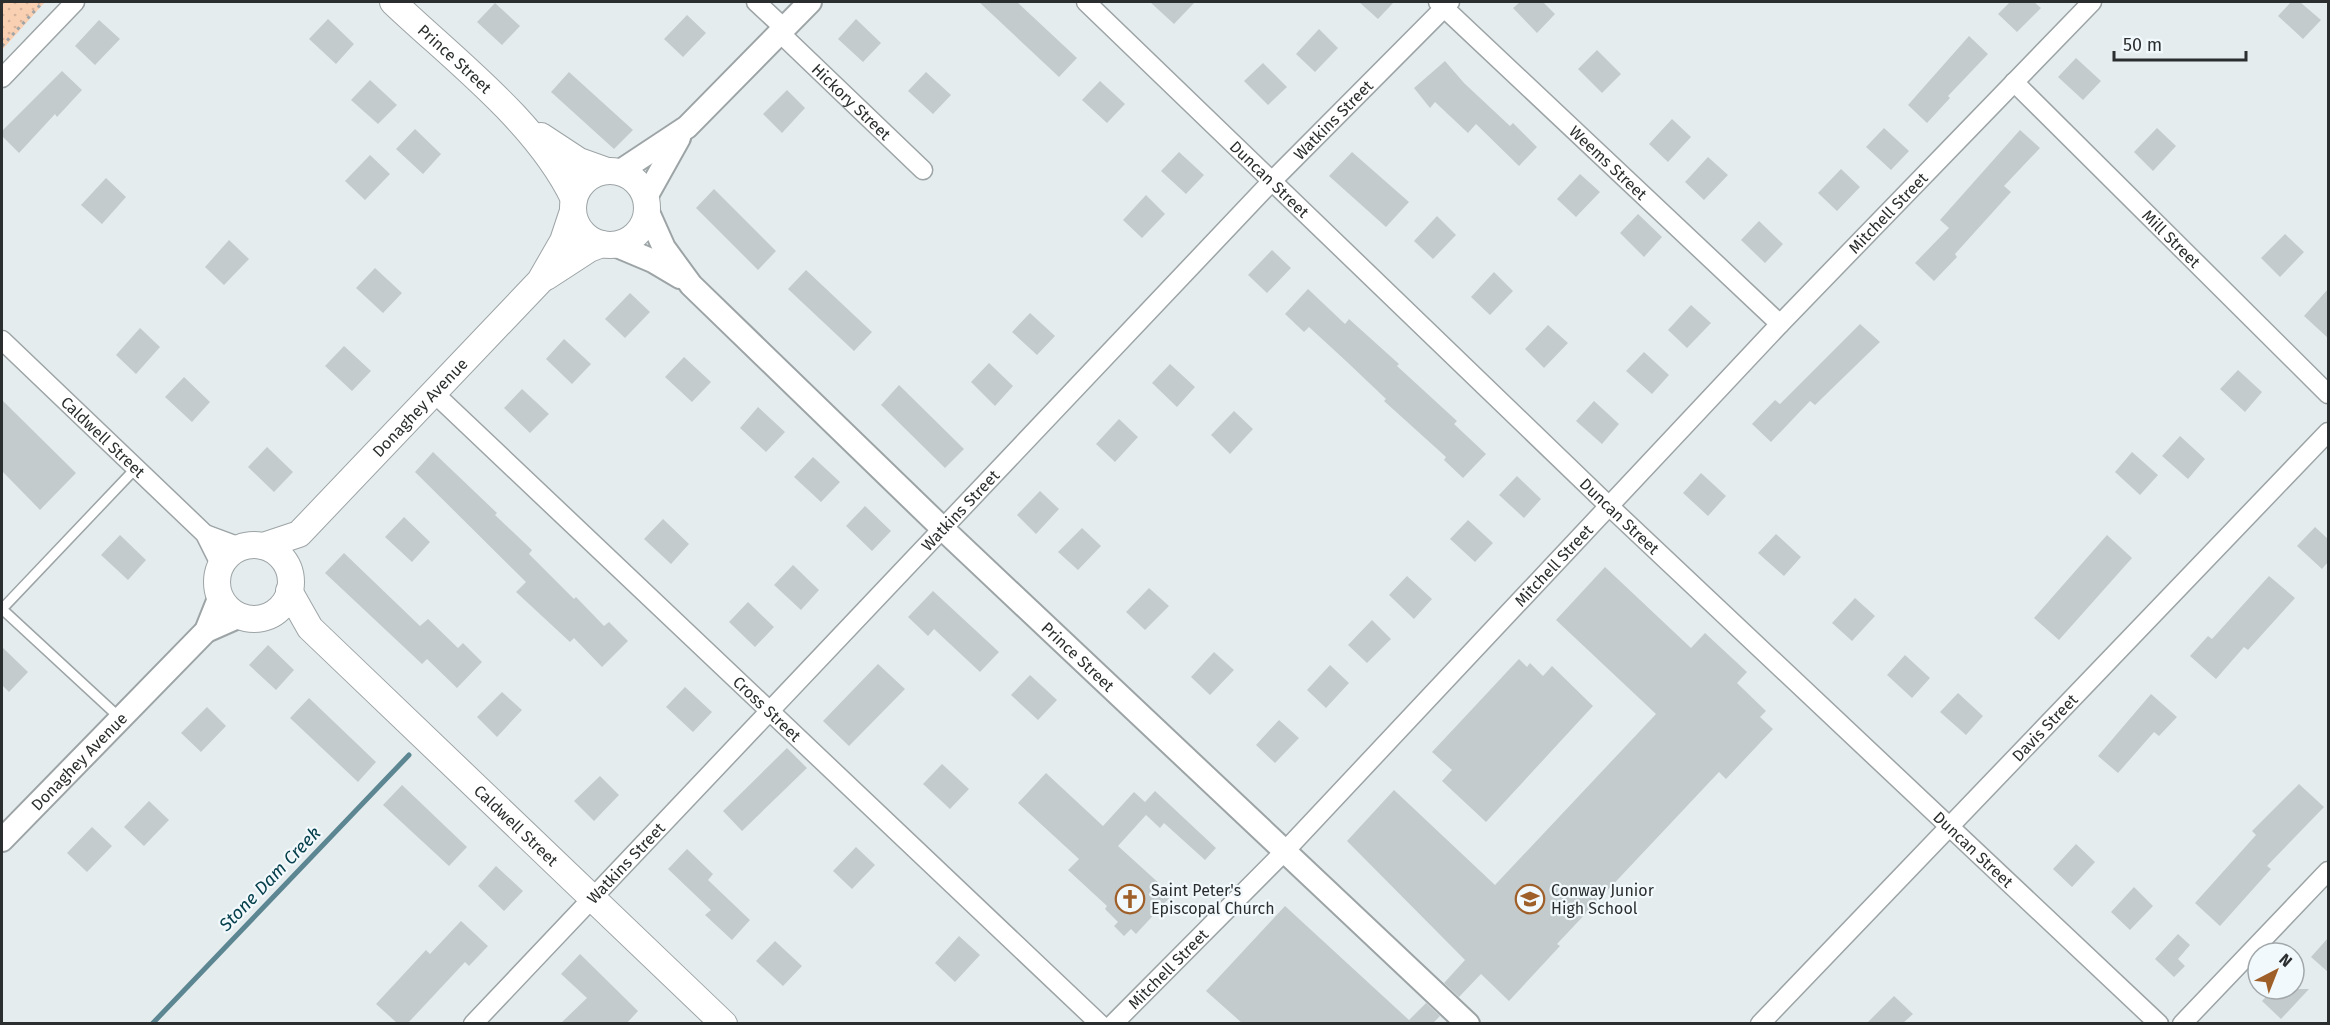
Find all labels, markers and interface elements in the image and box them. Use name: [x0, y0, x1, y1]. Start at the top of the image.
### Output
street label: Prince Street: [414, 20, 496, 97]
scale bar: [2114, 24, 2246, 62]
text: 50 m: [2123, 34, 2162, 56]
street label: Hickory Street: [808, 59, 895, 144]
street label: Watkins Street: [1289, 76, 1377, 163]
street label: Weems Street: [1566, 121, 1651, 204]
street label: Duncan Street: [1226, 137, 1313, 221]
street label: Mitchell Street: [1844, 168, 1932, 257]
street label: Mill Street: [2139, 206, 2205, 271]
street label: Donaghey Avenue: [368, 354, 471, 461]
street label: Caldwell Street: [57, 392, 149, 481]
street label: Watkins Street: [917, 465, 1003, 555]
street label: Duncan Street: [1576, 474, 1664, 558]
street label: Mitchell Street: [1510, 520, 1597, 610]
street label: Prince Street: [1038, 618, 1119, 695]
street label: Cross Street: [729, 672, 805, 745]
street label: Davis Street: [2008, 690, 2081, 765]
street label: Donaghey Avenue: [27, 708, 131, 814]
street label: Caldwell Street: [470, 781, 562, 870]
street label: Duncan Street: [1930, 807, 2017, 891]
street label: Watkins Street: [583, 818, 669, 907]
water label: Stone Dam Creek: [214, 822, 325, 936]
place label: Saint Peter's Episcopal Church: [1151, 881, 1275, 918]
place label: Conway Junior High School: [1551, 881, 1655, 918]
church icon: Saint Peter's Episcopal Church: [1114, 883, 1146, 915]
school or university icon: Conway Junior High School: [1514, 883, 1546, 915]
street label: Mitchell Street: [1124, 924, 1212, 1013]
north arrow: [2246, 941, 2306, 1001]
text: N: [2275, 950, 2296, 971]

